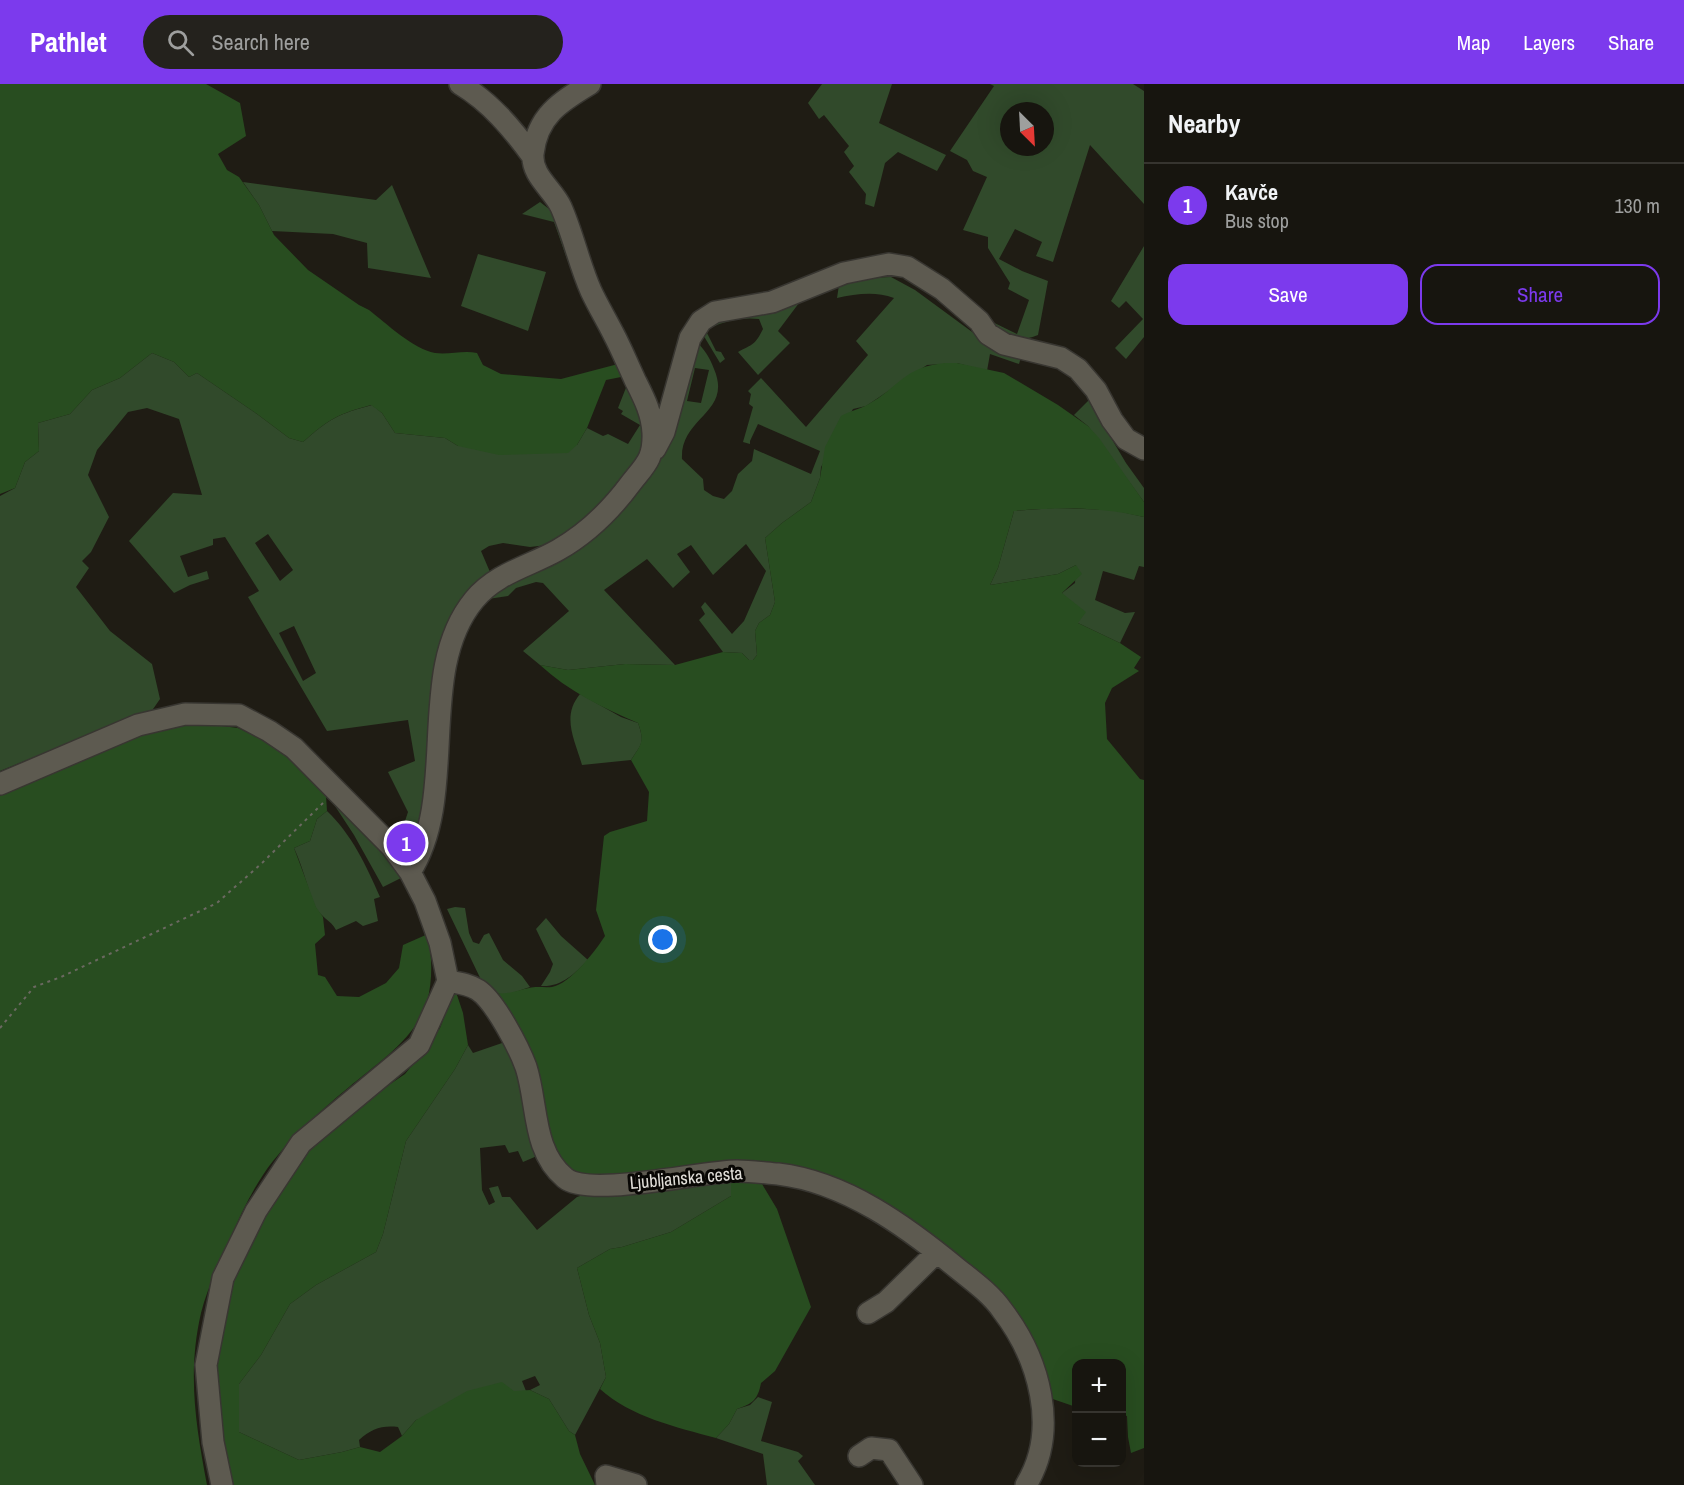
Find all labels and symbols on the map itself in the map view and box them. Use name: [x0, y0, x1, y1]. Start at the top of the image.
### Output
north arrow: [1000, 102, 1054, 156]
pin: 1: [386, 820, 426, 866]
your location: [648, 925, 677, 954]
street label: Ljubljanska cesta: [628, 1160, 743, 1195]

